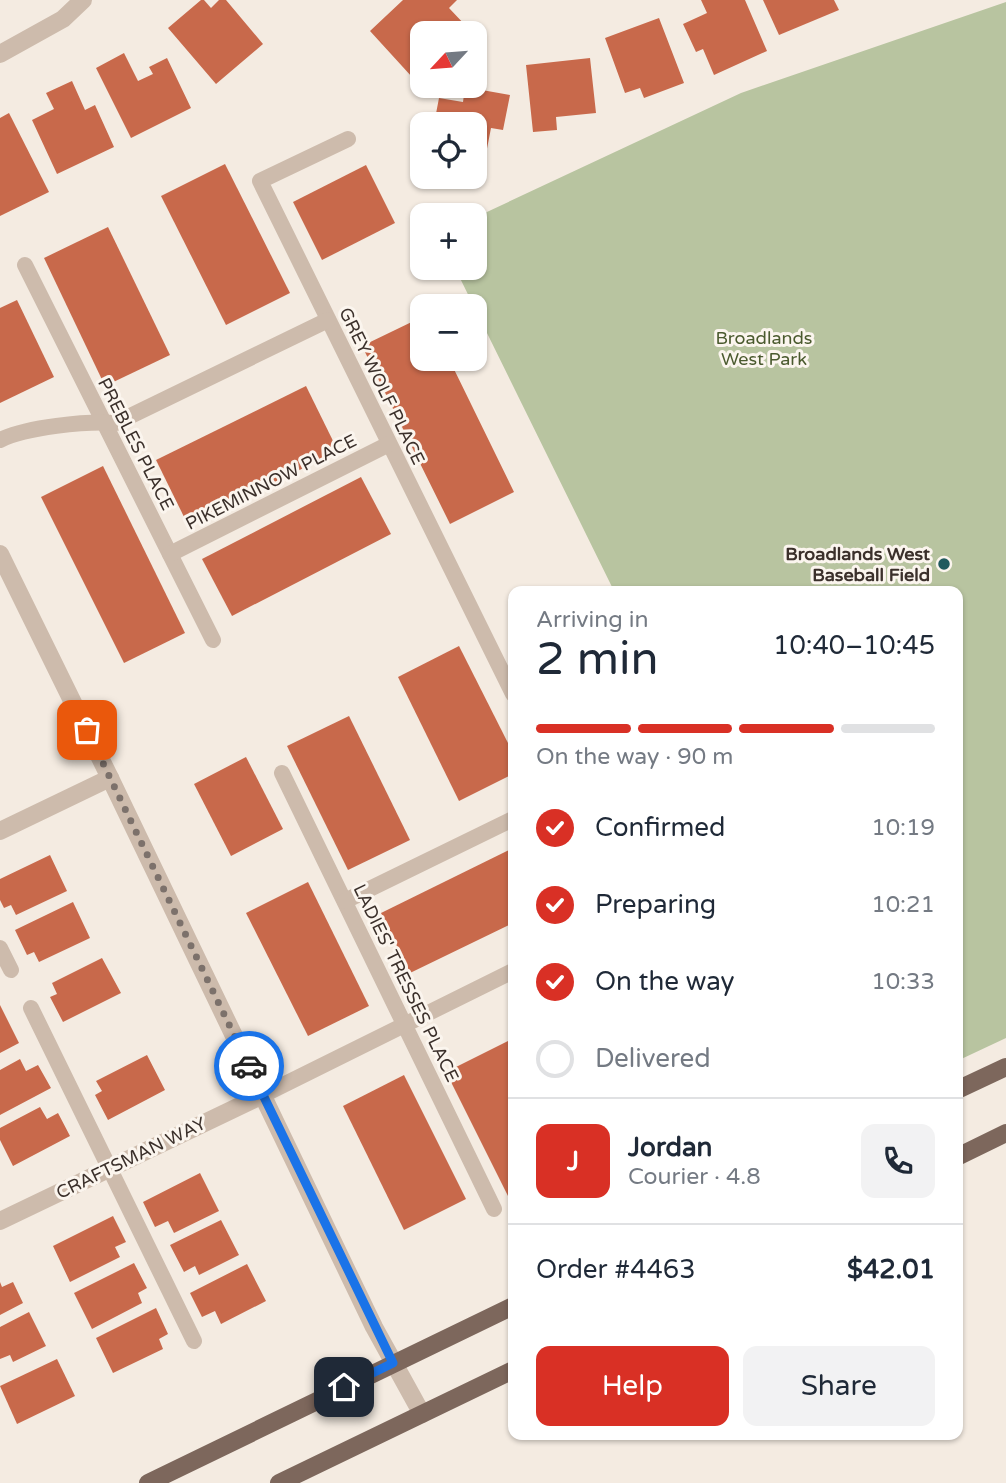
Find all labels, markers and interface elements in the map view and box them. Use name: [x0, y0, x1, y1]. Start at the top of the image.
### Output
north arrow: [410, 21, 486, 98]
map controls: [410, 21, 487, 371]
button: locate: [410, 112, 487, 189]
button: +: [410, 203, 487, 280]
button: −: [410, 294, 487, 371]
street label: GREY WOLF PLACE: [334, 304, 430, 468]
park label: Broadlands West Park: [716, 327, 812, 370]
street label: PREBLES PLACE: [93, 374, 179, 514]
street label: PIKEMINNOW PLACE: [182, 429, 360, 535]
place label: Broadlands West Baseball Field: [785, 543, 930, 586]
marker: Broadlands West Baseball Field: [936, 556, 952, 572]
text: Arriving in: [536, 606, 649, 634]
text: 10:40–10:45: [773, 630, 935, 661]
text: 2 min: [536, 632, 659, 687]
pin: [57, 700, 117, 760]
icon: bag: [68, 711, 106, 749]
text: On the way · 90 m: [536, 743, 733, 771]
icon: check: [536, 809, 574, 847]
text: Confirmed: [595, 812, 725, 843]
text: 10:19: [871, 814, 935, 842]
street label: LADIES' TRESSES PLACE: [348, 881, 464, 1085]
icon: check: [536, 886, 574, 924]
text: Preparing: [595, 889, 716, 920]
text: 10:21: [871, 891, 935, 919]
icon: check: [536, 963, 574, 1001]
text: On the way: [595, 966, 735, 997]
text: 10:33: [871, 968, 935, 996]
courier: [214, 1031, 284, 1101]
text: Delivered: [595, 1043, 711, 1074]
icon: car: [230, 1047, 268, 1085]
street label: CRAFTSMAN WAY: [53, 1112, 210, 1204]
button: phone: [861, 1124, 935, 1198]
text: Jordan: [628, 1132, 712, 1163]
text: J: [567, 1146, 579, 1177]
text: Courier · 4.8: [628, 1163, 761, 1191]
text: Order #4463: [536, 1254, 696, 1285]
text: $42.01: [847, 1254, 935, 1285]
button: Help: [536, 1346, 729, 1426]
button: Share: [743, 1346, 935, 1426]
pin: [314, 1357, 374, 1417]
icon: home: [325, 1368, 363, 1406]

